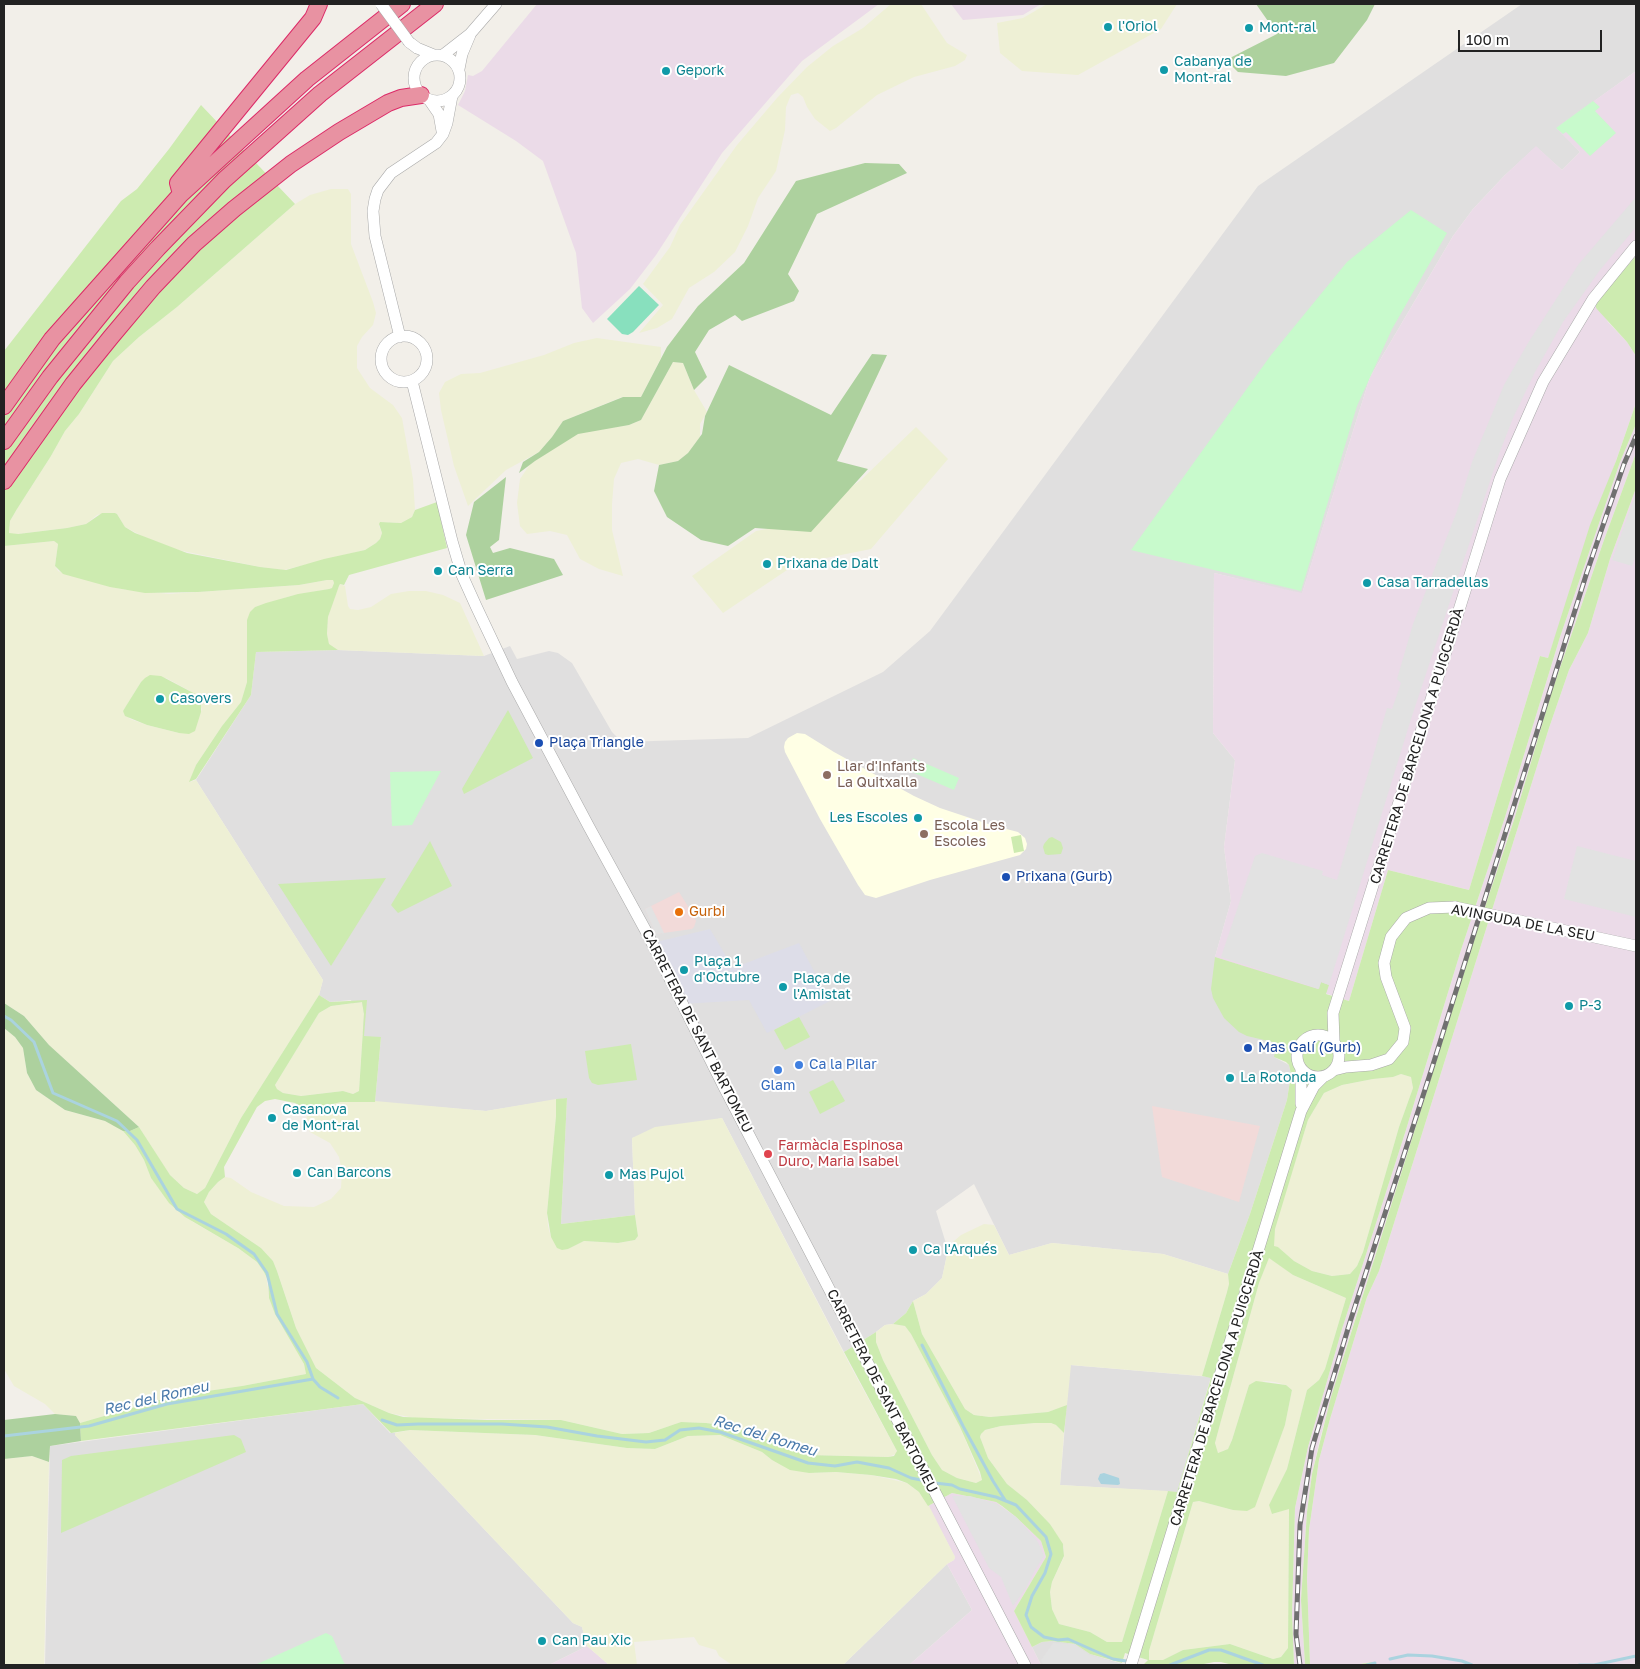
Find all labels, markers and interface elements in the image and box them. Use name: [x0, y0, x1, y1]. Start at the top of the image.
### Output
place label: l'Oriol: [1118, 19, 1157, 35]
place label: Mont-ral: [1259, 20, 1316, 36]
scale bar: [1460, 20, 1604, 52]
marker: l'Oriol: [1102, 21, 1114, 33]
marker: Mont-ral: [1243, 22, 1255, 34]
text: 100 m: [1466, 30, 1509, 48]
place label: Cabanya de Mont-ral: [1174, 54, 1252, 86]
place label: Gepork: [676, 63, 724, 79]
marker: Cabanya de Mont-ral: [1158, 64, 1170, 76]
marker: Gepork: [660, 65, 672, 77]
place label: Prixana de Dalt: [777, 556, 879, 572]
marker: Prixana de Dalt: [761, 558, 773, 570]
place label: Can Serra: [448, 563, 513, 579]
marker: Can Serra: [432, 565, 444, 577]
place label: Casa Tarradellas: [1377, 575, 1488, 591]
marker: Casa Tarradellas: [1361, 577, 1373, 589]
street label: CARRETERA DE BARCELONA A PUIGCERDÀ: [1367, 606, 1467, 886]
place label: Casovers: [170, 691, 232, 707]
marker: Casovers: [154, 693, 166, 705]
place label: Plaça Triangle: [549, 735, 644, 751]
marker: Plaça Triangle: [533, 737, 545, 749]
place label: Llar d'Infants La Quitxalla: [837, 759, 925, 792]
marker: Llar d'Infants La Quitxalla: [821, 769, 833, 781]
place label: Les Escoles: [829, 810, 908, 826]
marker: Les Escoles: [912, 812, 924, 824]
place label: Escola Les Escoles: [934, 818, 1005, 850]
marker: Escola Les Escoles: [918, 828, 930, 840]
place label: Prixana (Gurb): [1016, 869, 1113, 885]
marker: Prixana (Gurb): [1000, 871, 1012, 883]
street label: AVINGUDA DE LA SEU: [1450, 901, 1596, 945]
place label: Gurbi: [689, 904, 725, 920]
marker: Gurbi: [673, 906, 685, 918]
street label: CARRETERA DE SANT BARTOMEU: [638, 926, 756, 1136]
place label: Plaça 1 d'Octubre: [694, 954, 760, 986]
marker: Plaça 1 d'Octubre: [678, 964, 690, 976]
place label: Plaça de l'Amistat: [793, 971, 851, 1004]
marker: Plaça de l'Amistat: [777, 981, 789, 993]
place label: P-3: [1579, 998, 1602, 1014]
marker: P-3: [1563, 1000, 1575, 1012]
place label: Mas Galí (Gurb): [1258, 1040, 1361, 1056]
marker: Mas Galí (Gurb): [1242, 1042, 1254, 1054]
place label: Ca la Pilar: [809, 1057, 877, 1073]
marker: Ca la Pilar: [793, 1059, 805, 1071]
marker: Glam: [772, 1064, 784, 1076]
place label: La Rotonda: [1240, 1070, 1316, 1086]
marker: La Rotonda: [1224, 1072, 1236, 1084]
place label: Glam: [761, 1078, 795, 1094]
place label: Casanova de Mont-ral: [282, 1102, 359, 1134]
marker: Casanova de Mont-ral: [266, 1112, 278, 1124]
place label: Farmàcia Espinosa Duro, Maria Isabel: [778, 1138, 903, 1170]
marker: Farmàcia Espinosa Duro, Maria Isabel: [762, 1148, 774, 1160]
place label: Can Barcons: [307, 1165, 391, 1181]
marker: Can Barcons: [291, 1167, 303, 1179]
place label: Mas Pujol: [619, 1167, 684, 1183]
marker: Mas Pujol: [603, 1169, 615, 1181]
place label: Ca l'Arqués: [923, 1242, 997, 1258]
marker: Ca l'Arqués: [907, 1244, 919, 1256]
street label: CARRETERA DE BARCELONA A PUIGCERDÀ: [1167, 1248, 1267, 1528]
street label: CARRETERA DE SANT BARTOMEU: [823, 1286, 941, 1496]
water label: Rec del Romeu: [102, 1377, 210, 1419]
water label: Rec del Romeu: [711, 1412, 819, 1460]
place label: Can Pau Xic: [552, 1633, 631, 1649]
marker: Can Pau Xic: [536, 1635, 548, 1647]

